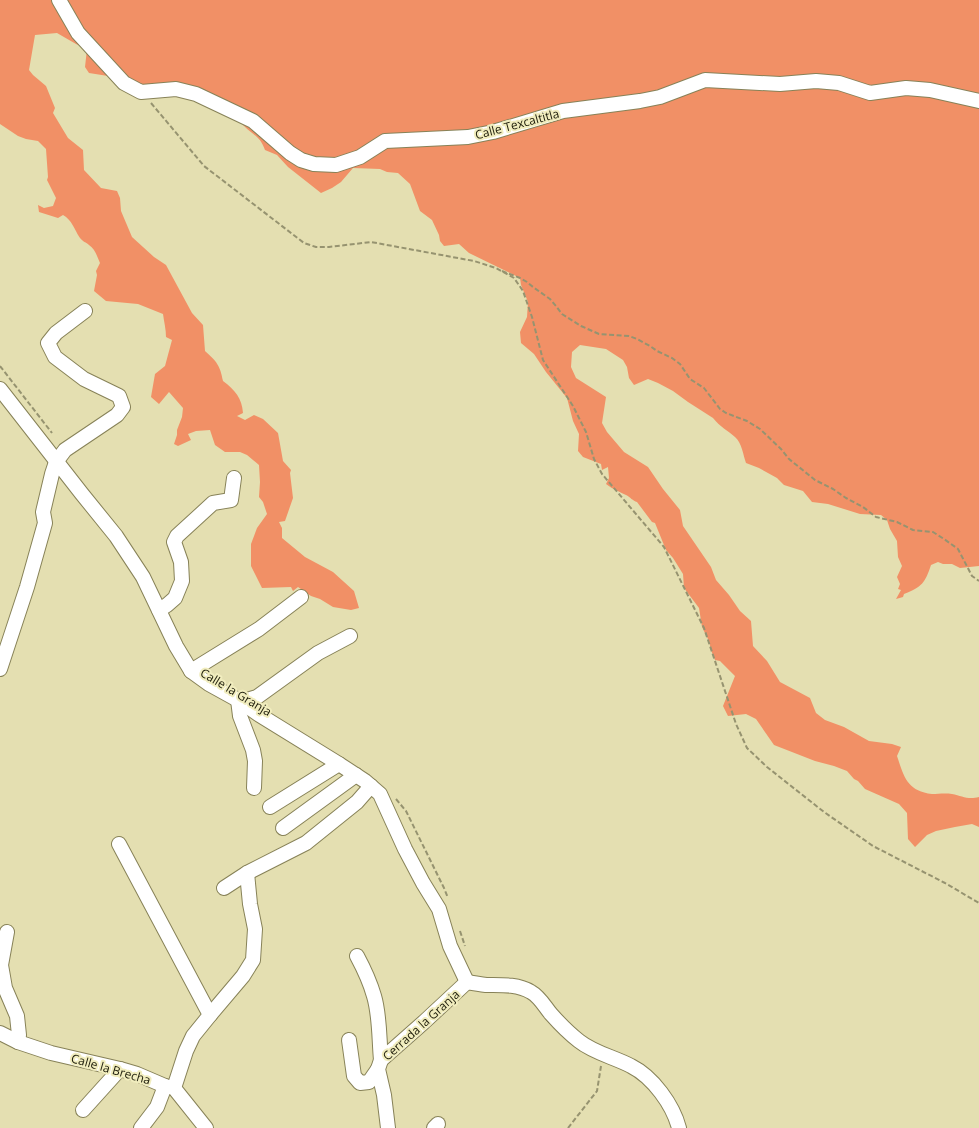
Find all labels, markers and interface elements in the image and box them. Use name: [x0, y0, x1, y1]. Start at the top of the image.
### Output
street label: Calle Texcaltitla: [473, 105, 561, 143]
street label: Calle la Granja: [197, 664, 275, 720]
street label: Cerrada la Granja: [379, 986, 463, 1064]
street label: Calle la Brecha: [69, 1050, 153, 1088]

